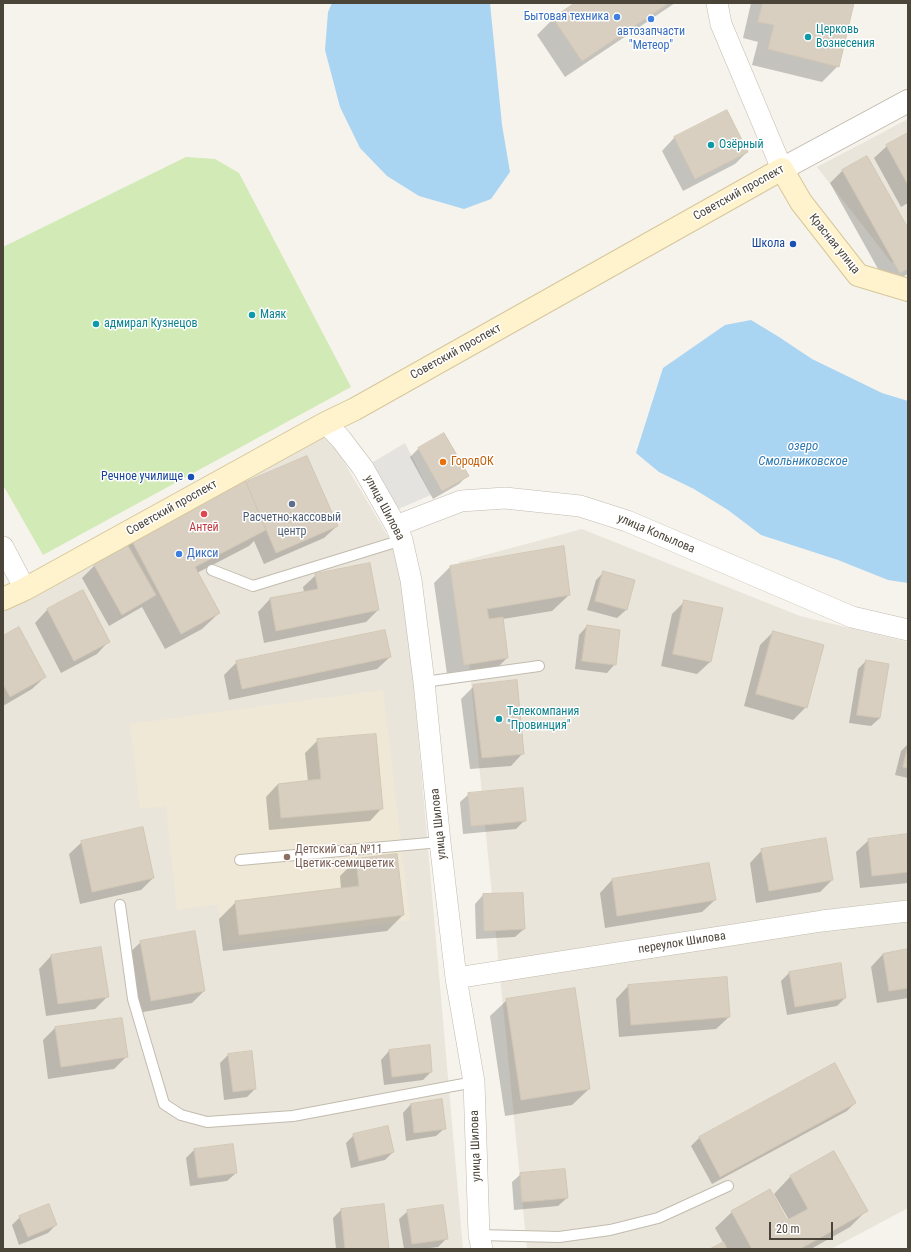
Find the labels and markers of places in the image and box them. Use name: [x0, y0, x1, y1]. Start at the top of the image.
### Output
place label: Бытовая техника: [524, 10, 609, 24]
marker: Бытовая техника: [612, 12, 622, 22]
marker: автозапчасти "Метеор": [646, 14, 656, 24]
place label: Церковь Вознесения: [816, 23, 875, 51]
place label: автозапчасти "Метеор": [617, 25, 685, 53]
marker: Церковь Вознесения: [803, 32, 813, 42]
place label: Озёрный: [719, 138, 763, 152]
marker: Озёрный: [706, 140, 716, 150]
place label: Школа: [752, 237, 785, 251]
marker: Школа: [788, 239, 798, 249]
place label: Маяк: [260, 308, 286, 322]
marker: Маяк: [247, 310, 257, 320]
place label: адмирал Кузнецов: [104, 317, 198, 331]
marker: адмирал Кузнецов: [91, 319, 101, 329]
place label: ГородОК: [451, 455, 494, 469]
marker: ГородОК: [438, 457, 448, 467]
place label: Речное училище: [101, 470, 183, 484]
marker: Речное училище: [186, 472, 196, 482]
marker: Расчетно-кассовый центр: [287, 499, 297, 509]
marker: Антей: [199, 509, 209, 519]
place label: Расчетно-кассовый центр: [243, 511, 341, 539]
place label: Антей: [189, 521, 219, 535]
place label: Дикси: [187, 547, 218, 561]
marker: Дикси: [174, 549, 184, 559]
place label: Телекомпания "Провинция": [507, 705, 579, 733]
marker: Телекомпания "Провинция": [494, 714, 504, 724]
place label: Детский сад №11 Цветик-семицветик: [295, 843, 394, 871]
marker: Детский сад №11 Цветик-семицветик: [282, 852, 292, 862]

